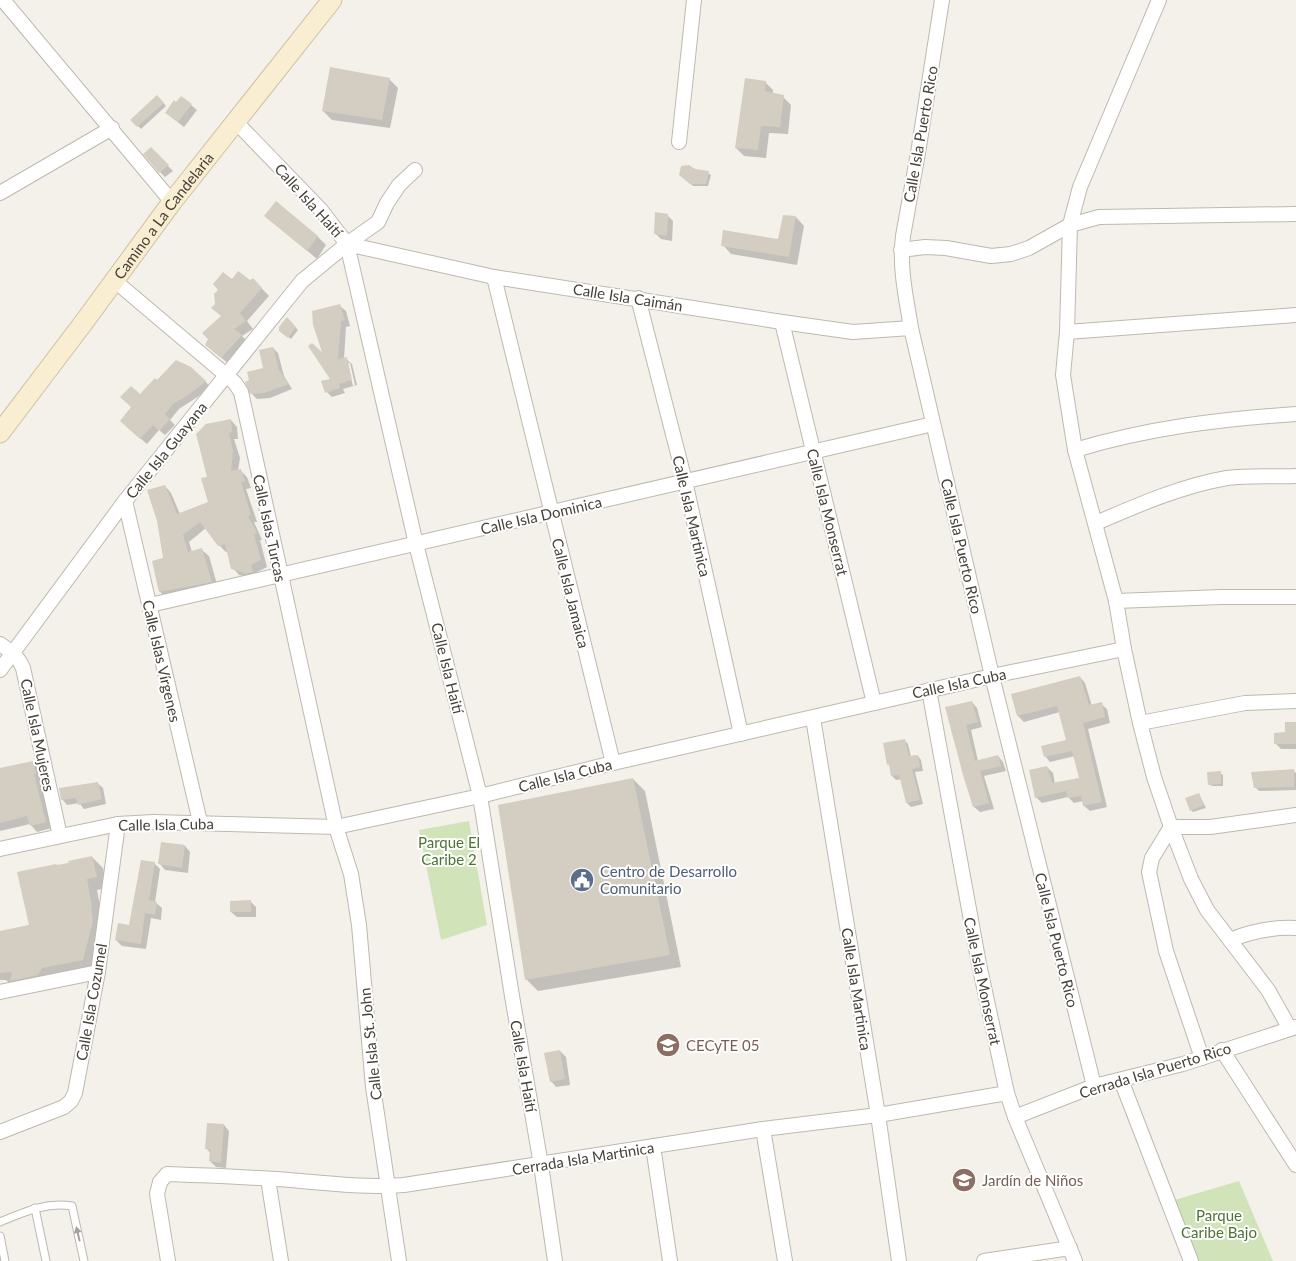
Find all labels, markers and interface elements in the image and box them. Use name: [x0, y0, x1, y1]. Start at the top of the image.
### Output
street label: Calle Isla Puerto Rico: [899, 64, 941, 204]
street label: Camino a La Candelaria: [110, 148, 217, 282]
street label: Calle Isla Haití: [271, 159, 347, 241]
street label: Calle Isla Caimán: [572, 279, 684, 315]
street label: Calle Isla Guayana: [122, 398, 210, 502]
street label: Calle Isla Monserrat: [804, 447, 853, 578]
street label: Calle Isla Martinica: [669, 454, 715, 578]
street label: Calle Islas Turcas: [250, 473, 290, 583]
street label: Calle Isla Puerto Rico: [938, 477, 986, 615]
street label: Calle Isla Dominica: [479, 492, 603, 538]
street label: Calle Isla Jamaica: [549, 536, 593, 650]
street label: Calle Islas Vírgenes: [139, 598, 185, 724]
street label: Calle Isla Haití: [428, 621, 468, 716]
street label: Calle Isla Cuba: [910, 664, 1008, 702]
street label: Calle Isla Mujeres: [17, 677, 59, 793]
street label: Calle Isla Cuba: [516, 755, 614, 795]
street label: Calle Isla Cuba: [118, 814, 214, 834]
park label: Parque El Caribe 2: [418, 833, 480, 868]
place label: Centro de Desarrollo Comunitario: [600, 862, 737, 897]
public building icon: Centro de Desarrollo Comunitario: [569, 867, 595, 893]
street label: Calle Isla Puerto Rico: [1032, 871, 1082, 1009]
street label: Calle Isla Monserrat: [961, 915, 1005, 1047]
street label: Calle Isla Martinica: [838, 926, 876, 1052]
street label: Calle Isla Cozumel: [72, 942, 110, 1062]
street label: Calle Isla St. John: [355, 987, 385, 1101]
street label: Calle Isla Haití: [507, 1019, 541, 1114]
school or university icon: CECyTE 05: [655, 1032, 681, 1058]
place label: CECyTE 05: [686, 1036, 759, 1054]
street label: Cerrada Isla Puerto Rico: [1077, 1038, 1233, 1102]
street label: Cerrada Isla Martinica: [511, 1138, 655, 1178]
school or university icon: Jardín de Niños: [951, 1167, 977, 1193]
place label: Jardín de Niños: [982, 1171, 1083, 1189]
park label: Parque Caribe Bajo: [1181, 1206, 1257, 1241]
one-way arrow: [74, 1226, 82, 1241]

